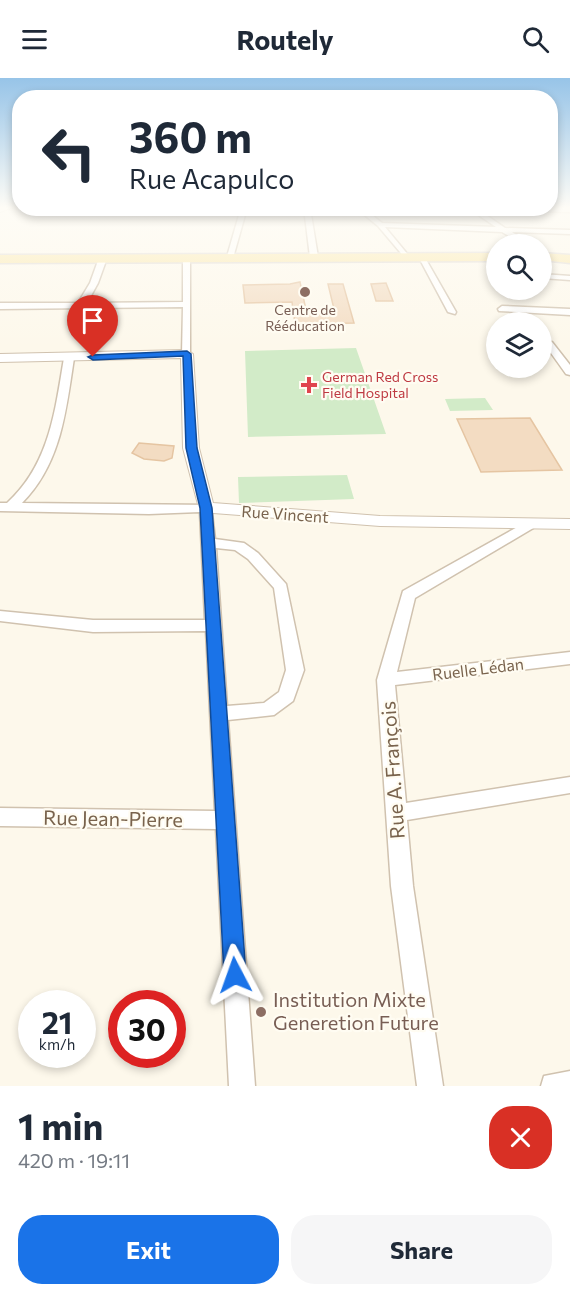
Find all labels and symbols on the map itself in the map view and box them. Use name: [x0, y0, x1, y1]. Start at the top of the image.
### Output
marker: Centre de Rééducation: [298, 285, 312, 299]
pin: [67, 295, 118, 357]
place label: Centre de Rééducation: [265, 301, 345, 334]
place label: German Red Cross Field Hospital: [322, 368, 438, 401]
marker: German Red Cross Field Hospital: [300, 376, 318, 394]
street label: Rue Vincent: [241, 501, 330, 526]
street label: Ruelle Lédan: [431, 653, 525, 684]
street label: Rue A. François: [375, 700, 409, 840]
street label: Rue Jean-Pierre: [43, 805, 183, 831]
position arrow: [203, 943, 267, 1007]
place label: Institution Mixte Generetion Future: [273, 987, 439, 1034]
speed limit sign: 30: [108, 990, 186, 1068]
marker: Institution Mixte Generetion Future: [254, 1005, 268, 1019]

